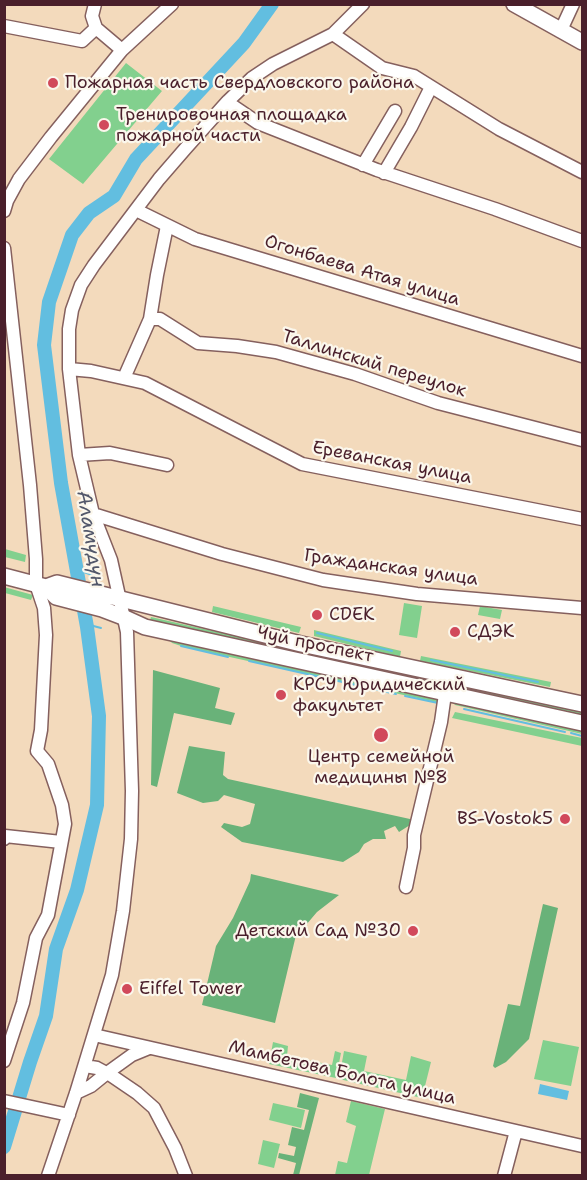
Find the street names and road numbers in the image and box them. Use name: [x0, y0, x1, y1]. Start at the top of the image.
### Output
street label: Огонбаева Атая улица: [262, 231, 462, 311]
street label: Таллинский переулок: [279, 326, 469, 402]
street label: Ереванская улица: [311, 437, 473, 489]
street label: Гражданская улица: [303, 545, 479, 591]
street label: Чуй проспект: [255, 622, 375, 668]
street label: Мамбетова Болота улица: [226, 1036, 458, 1110]

